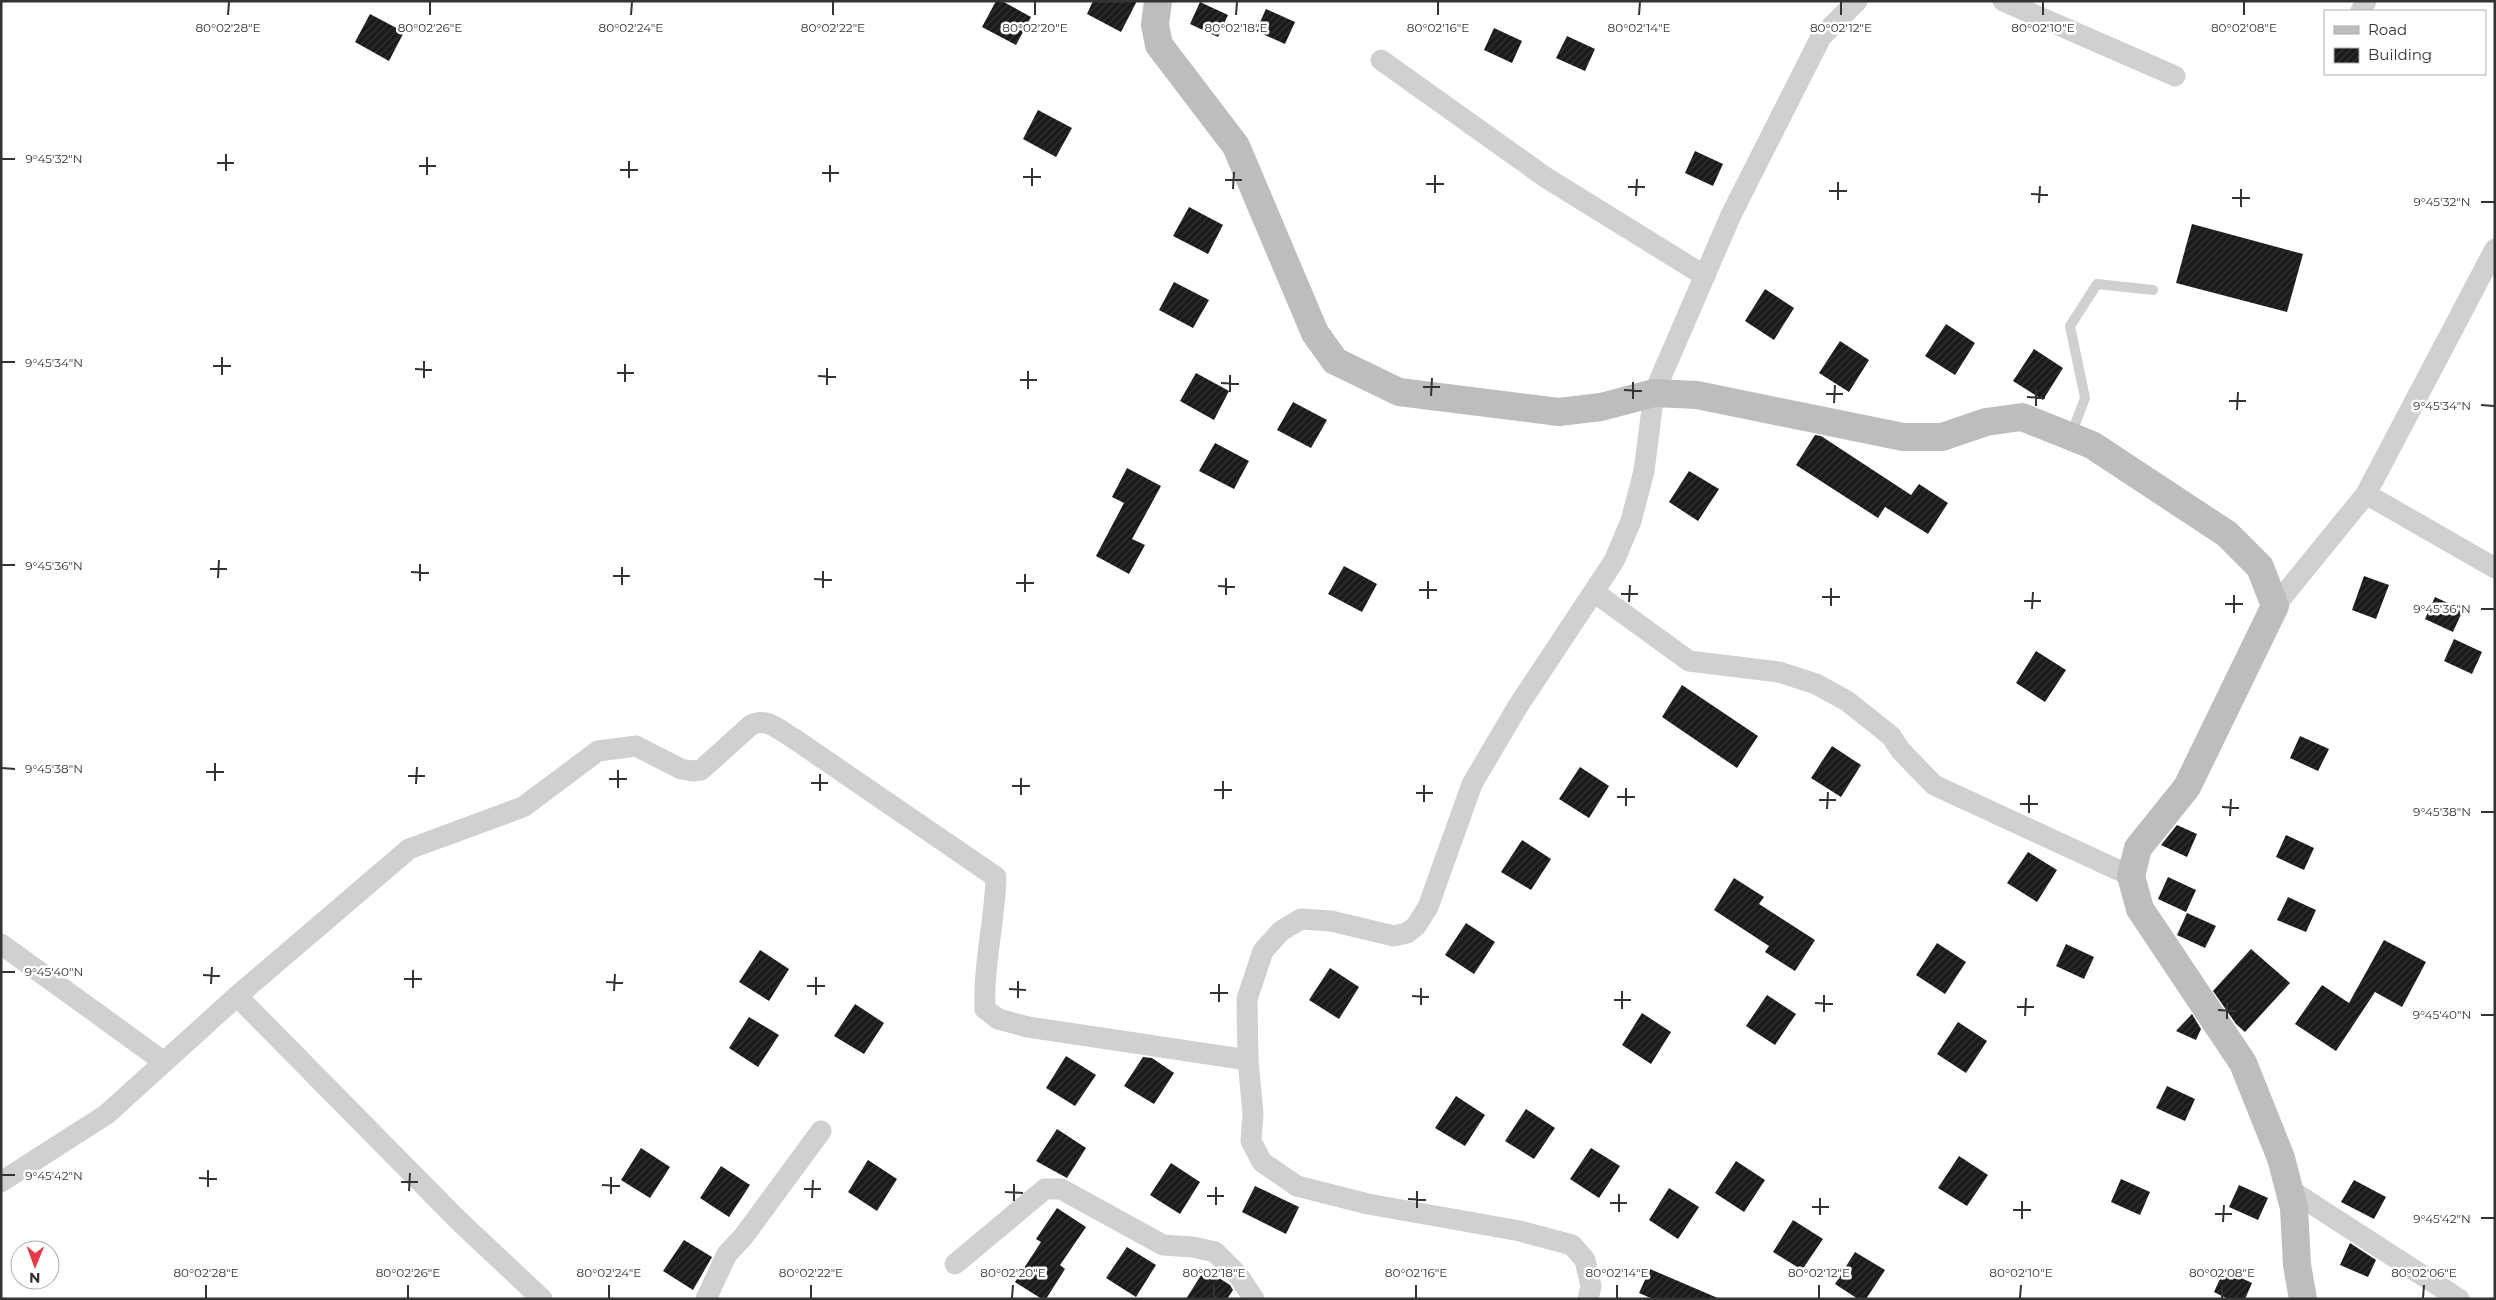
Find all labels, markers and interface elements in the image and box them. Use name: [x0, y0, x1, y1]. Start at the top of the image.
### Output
legend: [2324, 10, 2486, 75]
text: 80°02'28"E: [195, 20, 261, 35]
text: 80°02'26"E: [398, 20, 462, 35]
text: 80°02'24"E: [599, 20, 663, 35]
text: 80°02'22"E: [801, 20, 865, 35]
text: 80°02'20"E: [1002, 20, 1068, 35]
text: 80°02'18"E: [1205, 20, 1267, 35]
text: 80°02'16"E: [1407, 20, 1469, 35]
text: 80°02'14"E: [1608, 20, 1670, 35]
text: 80°02'12"E: [1810, 20, 1872, 35]
text: 80°02'10"E: [2011, 20, 2075, 35]
text: 80°02'08"E: [2211, 20, 2277, 35]
text: Road: [2368, 20, 2407, 39]
text: Building: [2368, 45, 2432, 64]
text: 9°45'32"N: [26, 151, 82, 166]
text: 9°45'32"N: [2414, 194, 2470, 209]
text: 9°45'34"N: [25, 355, 83, 370]
text: 9°45'34"N: [2413, 398, 2471, 413]
text: 9°45'36"N: [25, 558, 83, 573]
text: 9°45'36"N: [2413, 601, 2471, 616]
text: 9°45'38"N: [25, 761, 83, 776]
text: 9°45'38"N: [2413, 804, 2471, 819]
text: 9°45'40"N: [25, 964, 83, 979]
text: 9°45'40"N: [2413, 1007, 2471, 1022]
text: 9°45'42"N: [25, 1168, 83, 1183]
text: 9°45'42"N: [2413, 1211, 2471, 1226]
north arrow: [10, 1240, 60, 1290]
text: 80°02'28"E: [173, 1265, 239, 1280]
text: 80°02'26"E: [376, 1265, 440, 1280]
text: 80°02'24"E: [577, 1265, 641, 1280]
text: 80°02'22"E: [779, 1265, 843, 1280]
text: 80°02'20"E: [980, 1265, 1046, 1280]
text: 80°02'18"E: [1183, 1265, 1245, 1280]
text: 80°02'16"E: [1385, 1265, 1447, 1280]
text: 80°02'14"E: [1586, 1265, 1648, 1280]
text: 80°02'12"E: [1788, 1265, 1850, 1280]
text: 80°02'10"E: [1989, 1265, 2053, 1280]
text: 80°02'08"E: [2189, 1265, 2255, 1280]
text: 80°02'06"E: [2391, 1265, 2457, 1280]
text: N: [29, 1269, 41, 1287]

